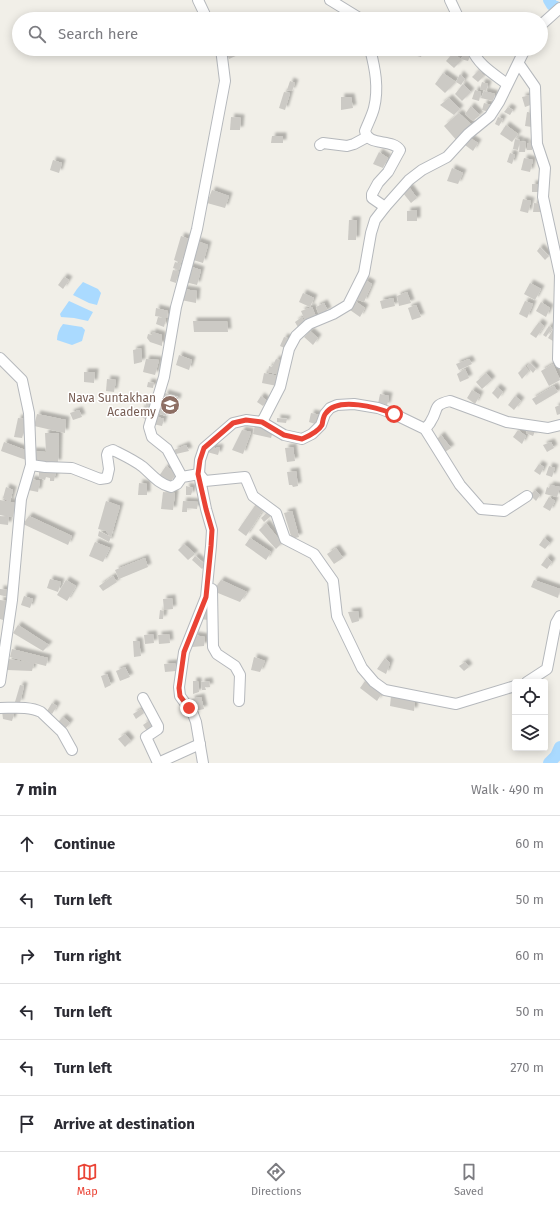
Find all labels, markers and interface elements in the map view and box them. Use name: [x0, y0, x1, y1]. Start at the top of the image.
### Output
search box: [12, 12, 548, 56]
icon: search: [26, 23, 48, 45]
text: Search here: [58, 25, 138, 43]
place label: Nava Suntakhan Academy: [68, 391, 156, 419]
school or university icon: Nava Suntakhan Academy: [159, 394, 181, 416]
route start: [385, 405, 403, 423]
map controls: [512, 679, 548, 751]
button: locate: [512, 679, 548, 715]
route end: [180, 699, 198, 717]
button: layers: [512, 715, 548, 751]
text: 7 min: [16, 779, 57, 800]
text: Walk · 490 m: [471, 782, 544, 797]
icon: ahead: [16, 833, 38, 855]
text: Continue: [54, 835, 115, 853]
text: 60 m: [515, 836, 544, 851]
icon: left: [16, 889, 38, 911]
text: Turn left: [54, 891, 112, 909]
text: 50 m: [516, 892, 544, 907]
icon: right: [16, 945, 38, 967]
text: Turn right: [54, 947, 121, 965]
text: 60 m: [515, 948, 544, 963]
icon: left: [16, 1001, 38, 1023]
text: Turn left: [54, 1003, 112, 1021]
text: 50 m: [516, 1004, 544, 1019]
icon: left: [16, 1057, 38, 1079]
text: Turn left: [54, 1059, 112, 1077]
text: 270 m: [510, 1060, 544, 1075]
icon: arrive: [16, 1113, 38, 1135]
text: Arrive at destination: [54, 1115, 195, 1133]
tab: Map: [76, 1161, 98, 1198]
tab: Directions: [251, 1161, 301, 1198]
tab: Saved: [454, 1161, 484, 1198]

